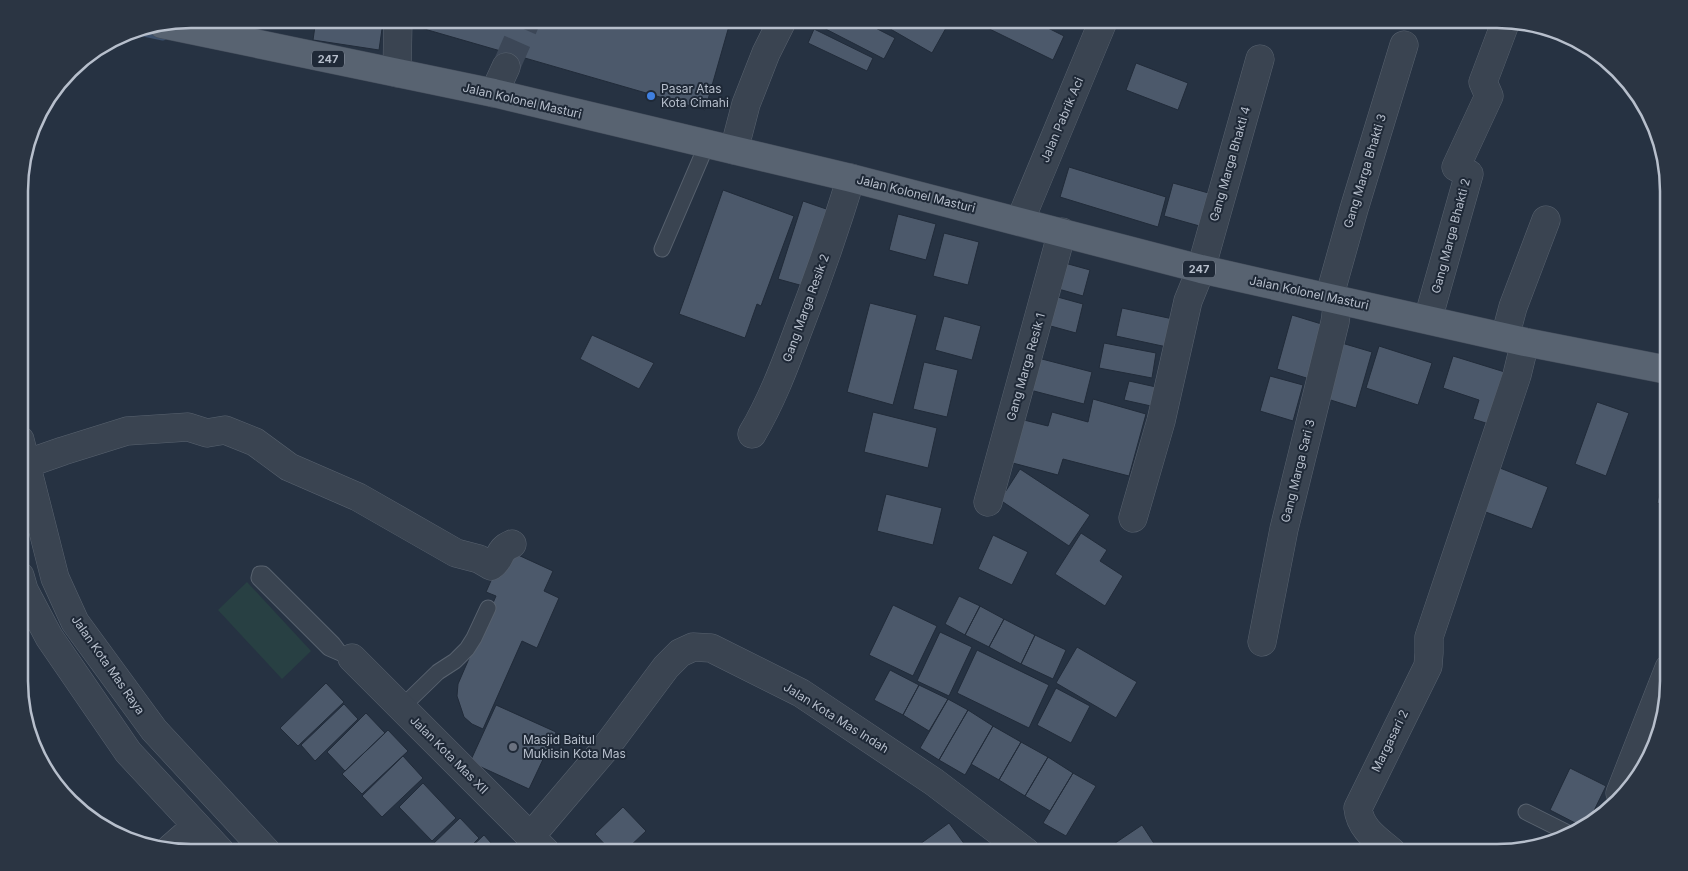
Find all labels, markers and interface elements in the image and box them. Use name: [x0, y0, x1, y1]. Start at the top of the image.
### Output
road number: 247: [312, 51, 344, 68]
street label: Jalan Pabrik Aci: [1037, 75, 1086, 165]
street label: Jalan Kolonel Masturi: [461, 80, 583, 122]
place label: Pasar Atas Kota Cimahi: [661, 81, 729, 110]
marker: Pasar Atas Kota Cimahi: [645, 90, 657, 102]
street label: Gang Marga Bhakti 4: [1206, 104, 1253, 223]
street label: Gang Marga Bhakti 3: [1340, 112, 1389, 230]
street label: Jalan Kolonel Masturi: [855, 172, 977, 216]
street label: Gang Marga Bhakti 2: [1428, 177, 1473, 295]
street label: Gang Marga Resik 2: [779, 252, 832, 364]
road number: 247: [1183, 260, 1215, 278]
street label: Jalan Kolonel Masturi: [1248, 273, 1370, 312]
street label: Gang Marga Resik 1: [1003, 311, 1048, 423]
street label: Gang Marga Sari 3: [1277, 418, 1318, 524]
street label: Jalan Kota Mas Raya: [69, 612, 148, 717]
street label: Jalan Kota Mas Indah: [781, 679, 892, 756]
street label: Margasari 2: [1368, 707, 1411, 774]
street label: Jalan Kota Mas XII: [407, 712, 492, 797]
place label: Masjid Baitul Muklisin Kota Mas: [523, 732, 626, 761]
marker: Masjid Baitul Muklisin Kota Mas: [507, 741, 519, 753]

